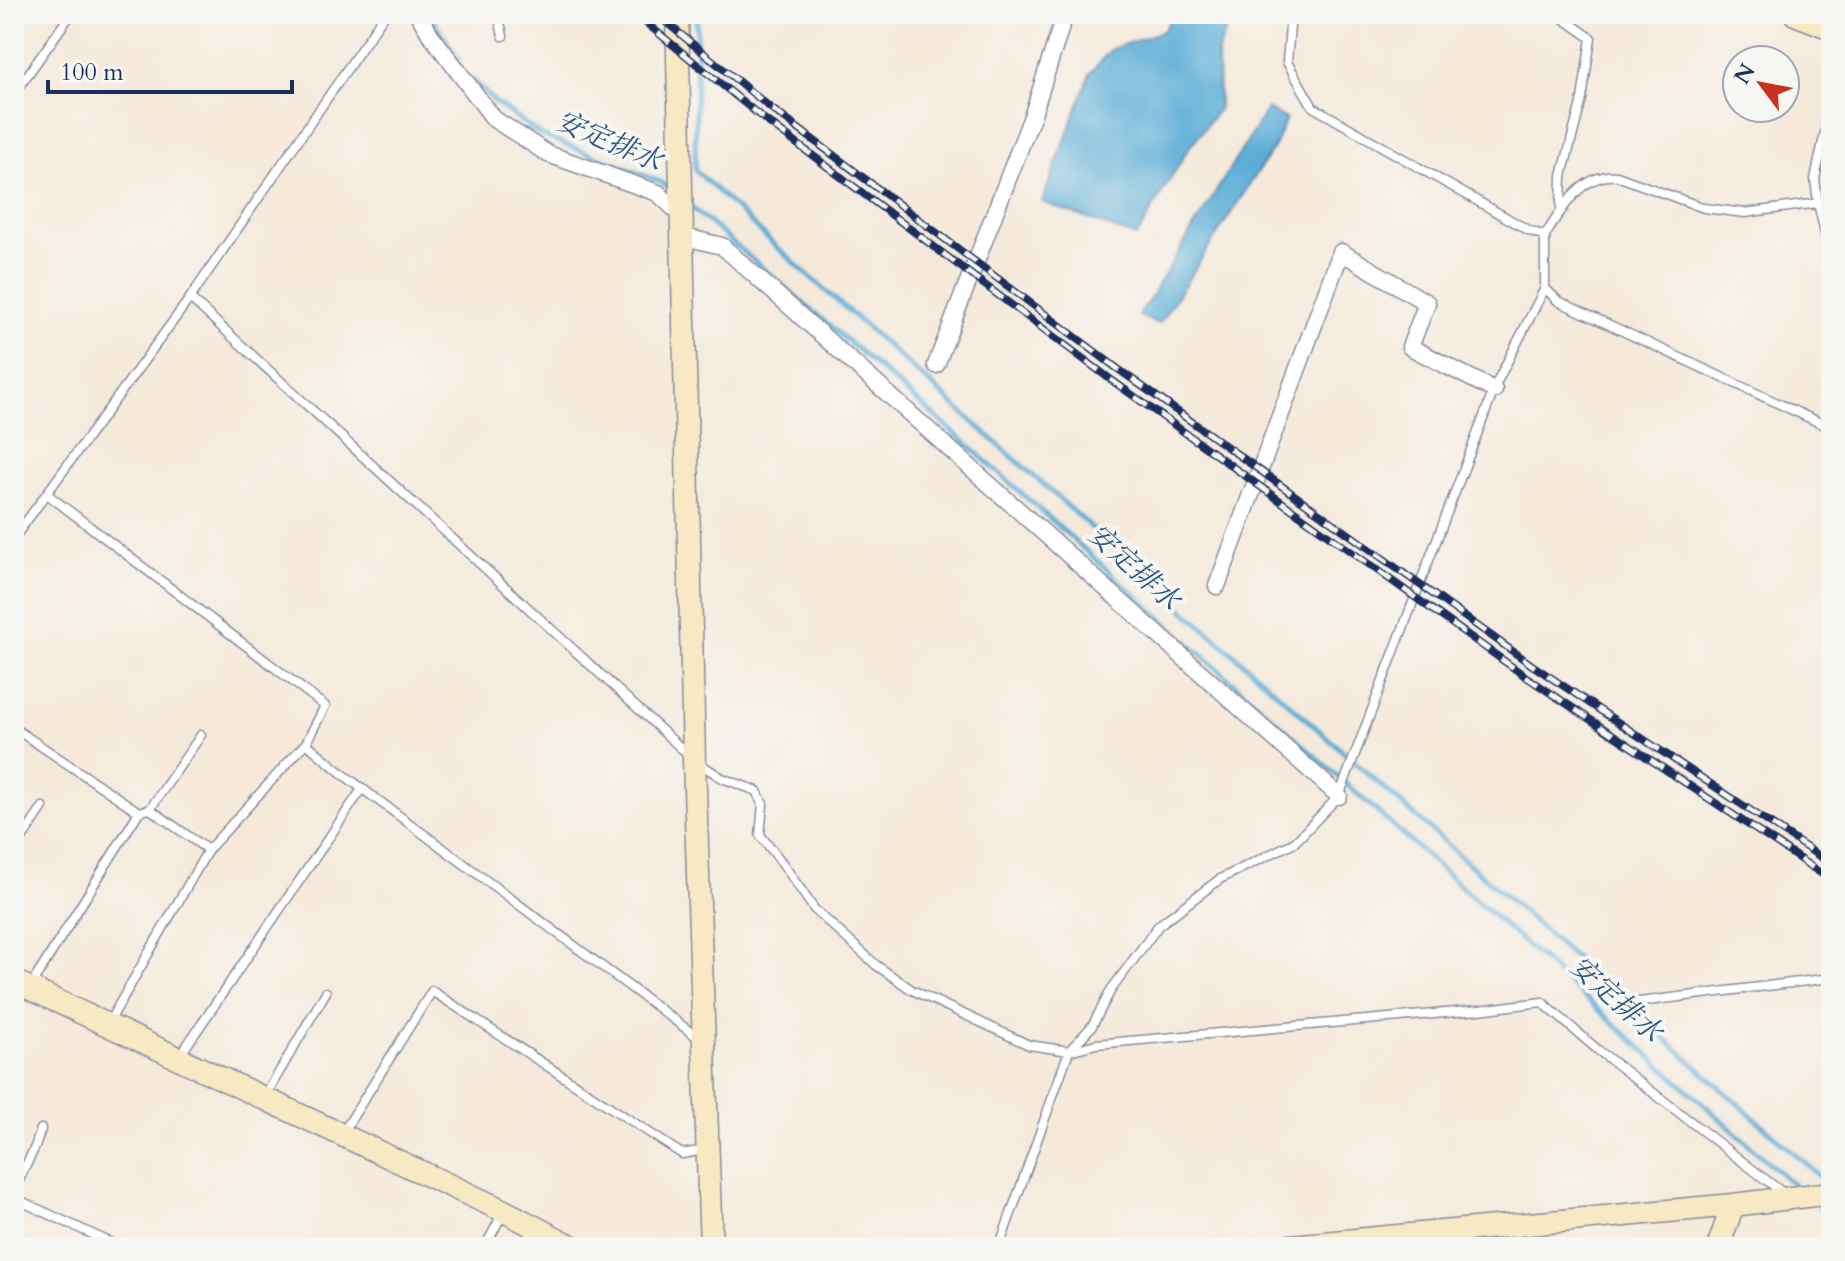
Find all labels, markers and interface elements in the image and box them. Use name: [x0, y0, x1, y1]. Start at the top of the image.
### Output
scale bar: [48, 44, 292, 94]
north arrow: [1721, 44, 1801, 124]
text: 100 m: [60, 56, 124, 89]
text: N: [1727, 58, 1763, 90]
water label: 安定排水: [550, 102, 671, 182]
water label: 安定排水: [1080, 515, 1191, 621]
water label: 安定排水: [1562, 947, 1673, 1053]

